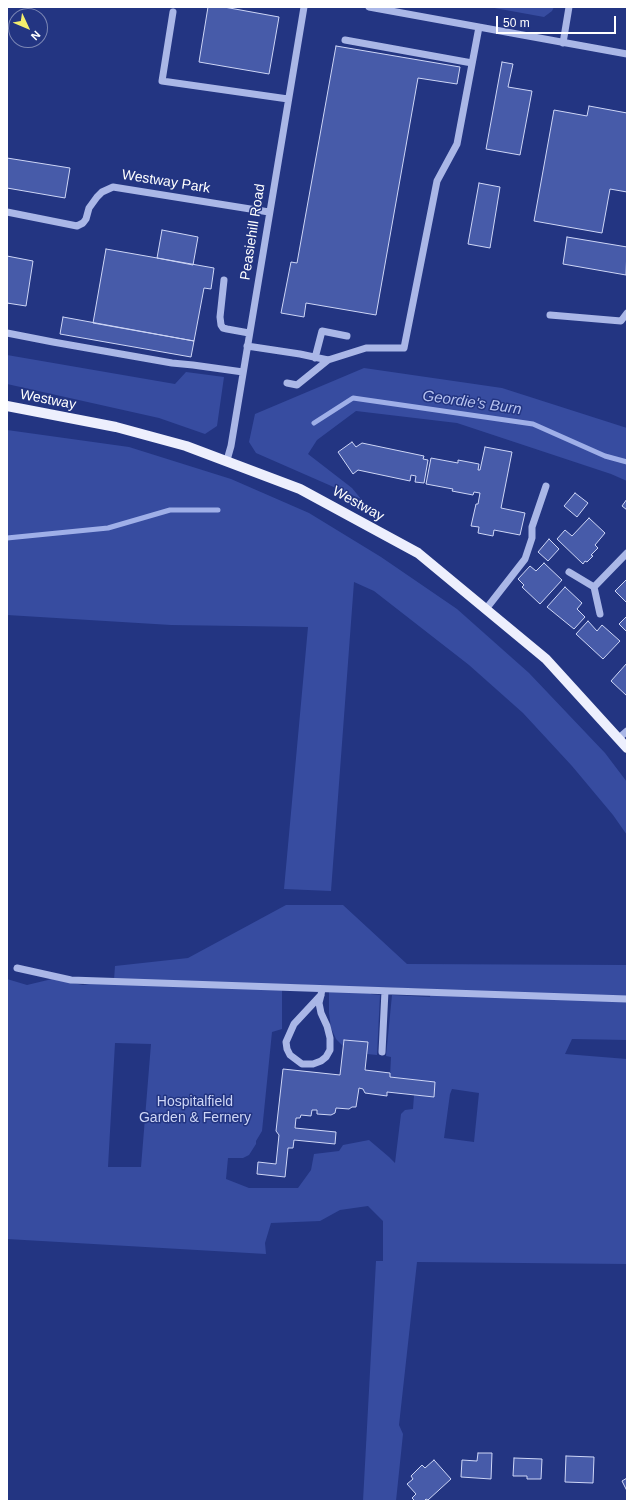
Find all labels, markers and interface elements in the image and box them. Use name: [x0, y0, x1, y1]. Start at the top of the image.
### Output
north arrow: [8, 8, 48, 48]
scale bar: [498, 8, 618, 34]
text: 50 m: [503, 16, 530, 30]
text: N: [29, 29, 43, 43]
street label: Westway Park: [121, 167, 211, 197]
street label: Peasiehill Road: [237, 183, 269, 281]
street label: Westway: [19, 386, 77, 414]
water label: Geordie's Burn: [421, 387, 523, 419]
street label: Westway: [329, 483, 387, 525]
park label: Hospitalfield Garden & Fernery: [139, 1094, 251, 1126]

